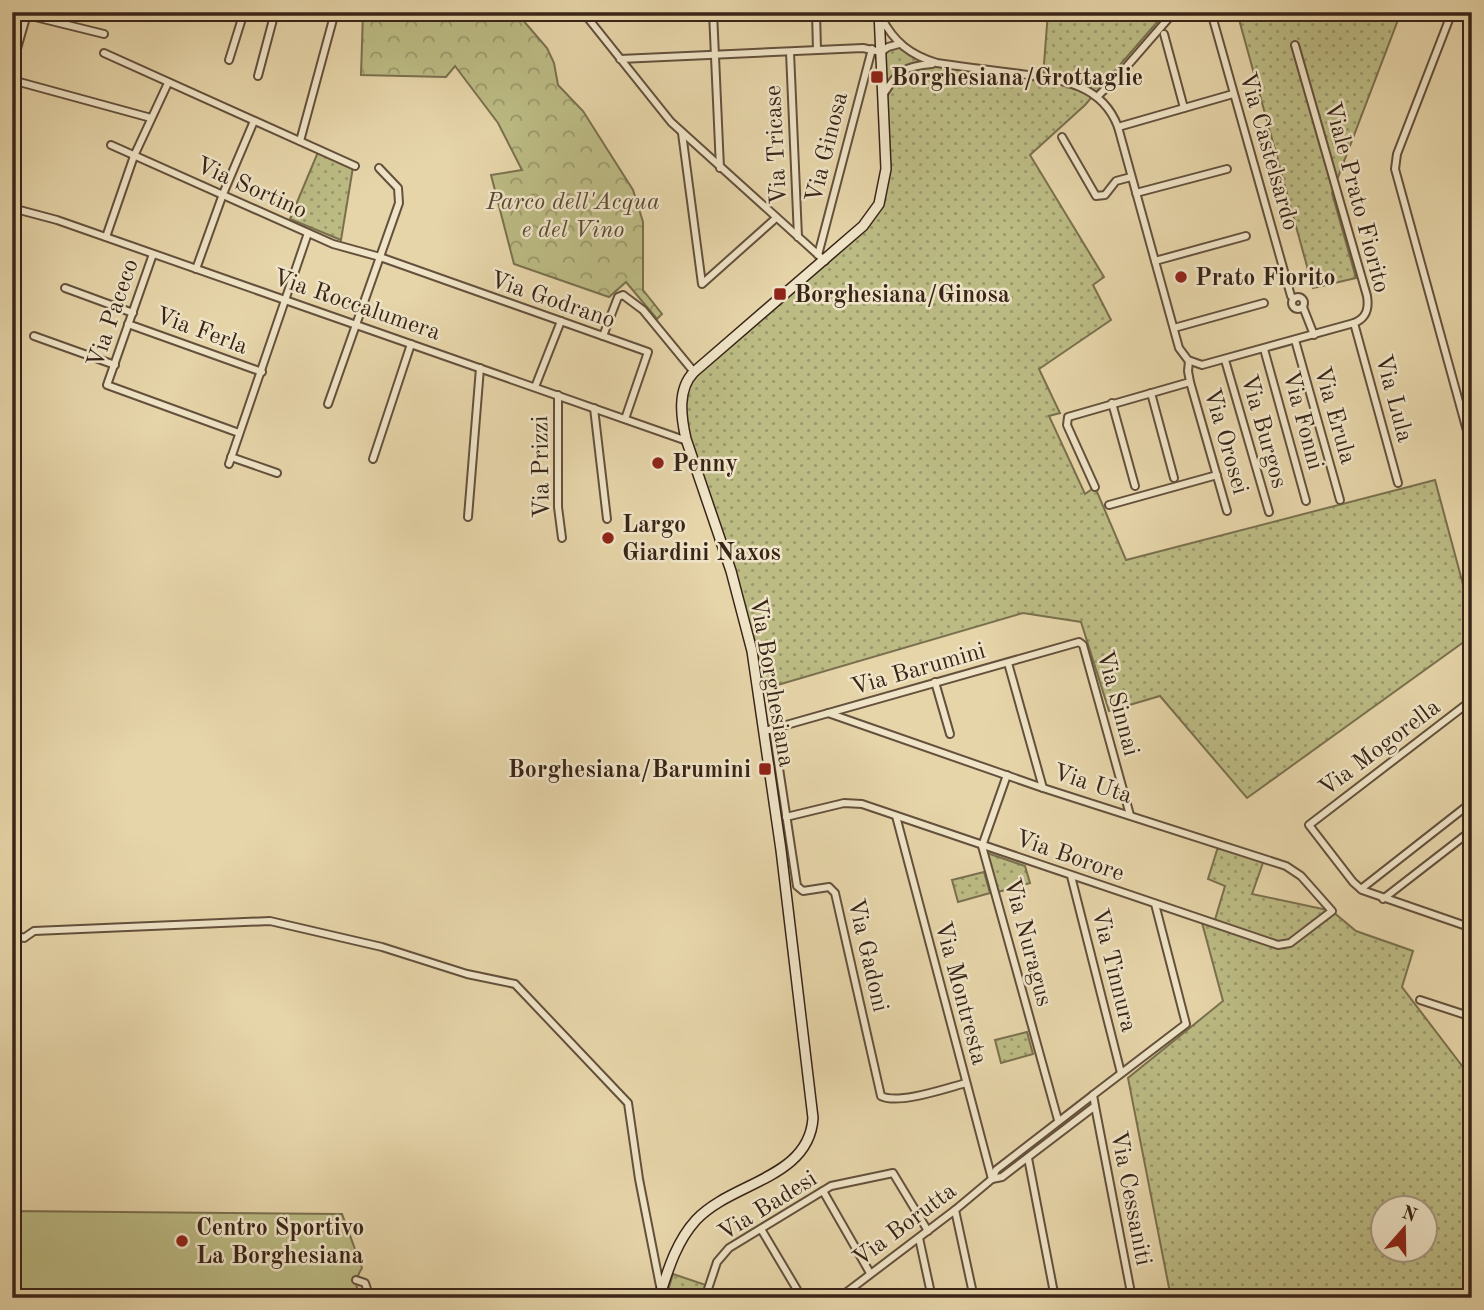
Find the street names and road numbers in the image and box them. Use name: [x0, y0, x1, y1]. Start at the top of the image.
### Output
street label: Via Castelsardo: [1234, 70, 1302, 233]
street label: Via Tricase: [762, 84, 792, 205]
street label: Via Ginosa: [803, 89, 853, 205]
street label: Viale Prato Fiorito: [1319, 100, 1393, 295]
street label: Via Sortino: [192, 154, 310, 224]
street label: Via Paceco: [84, 256, 144, 371]
street label: Via Roccalumera: [269, 266, 443, 346]
street label: Via Godrano: [487, 268, 618, 334]
street label: Via Ferla: [152, 304, 251, 360]
street label: Via Lula: [1370, 352, 1416, 445]
street label: Via Erula: [1309, 364, 1359, 467]
street label: Via Fonni: [1277, 368, 1327, 473]
street label: Via Burgos: [1235, 372, 1291, 491]
street label: Via Orosei: [1199, 386, 1252, 497]
street label: Via Prizzi: [529, 415, 555, 519]
street label: Via Borghesiana: [744, 596, 798, 769]
street label: Via Barumini: [849, 639, 988, 701]
street label: Via Sinnai: [1091, 648, 1143, 759]
street label: Via Mogorella: [1315, 695, 1445, 802]
street label: Via Uta: [1050, 761, 1135, 809]
street label: Via Borore: [1012, 827, 1127, 887]
street label: Via Nuragus: [998, 876, 1056, 1009]
street label: Via Gadoni: [842, 896, 892, 1014]
street label: Via Tinnura: [1086, 906, 1140, 1035]
street label: Via Montresta: [929, 919, 991, 1068]
street label: Via Cessaniti: [1105, 1129, 1155, 1268]
street label: Via Badesi: [714, 1167, 822, 1246]
street label: Via Borutta: [849, 1179, 961, 1272]

